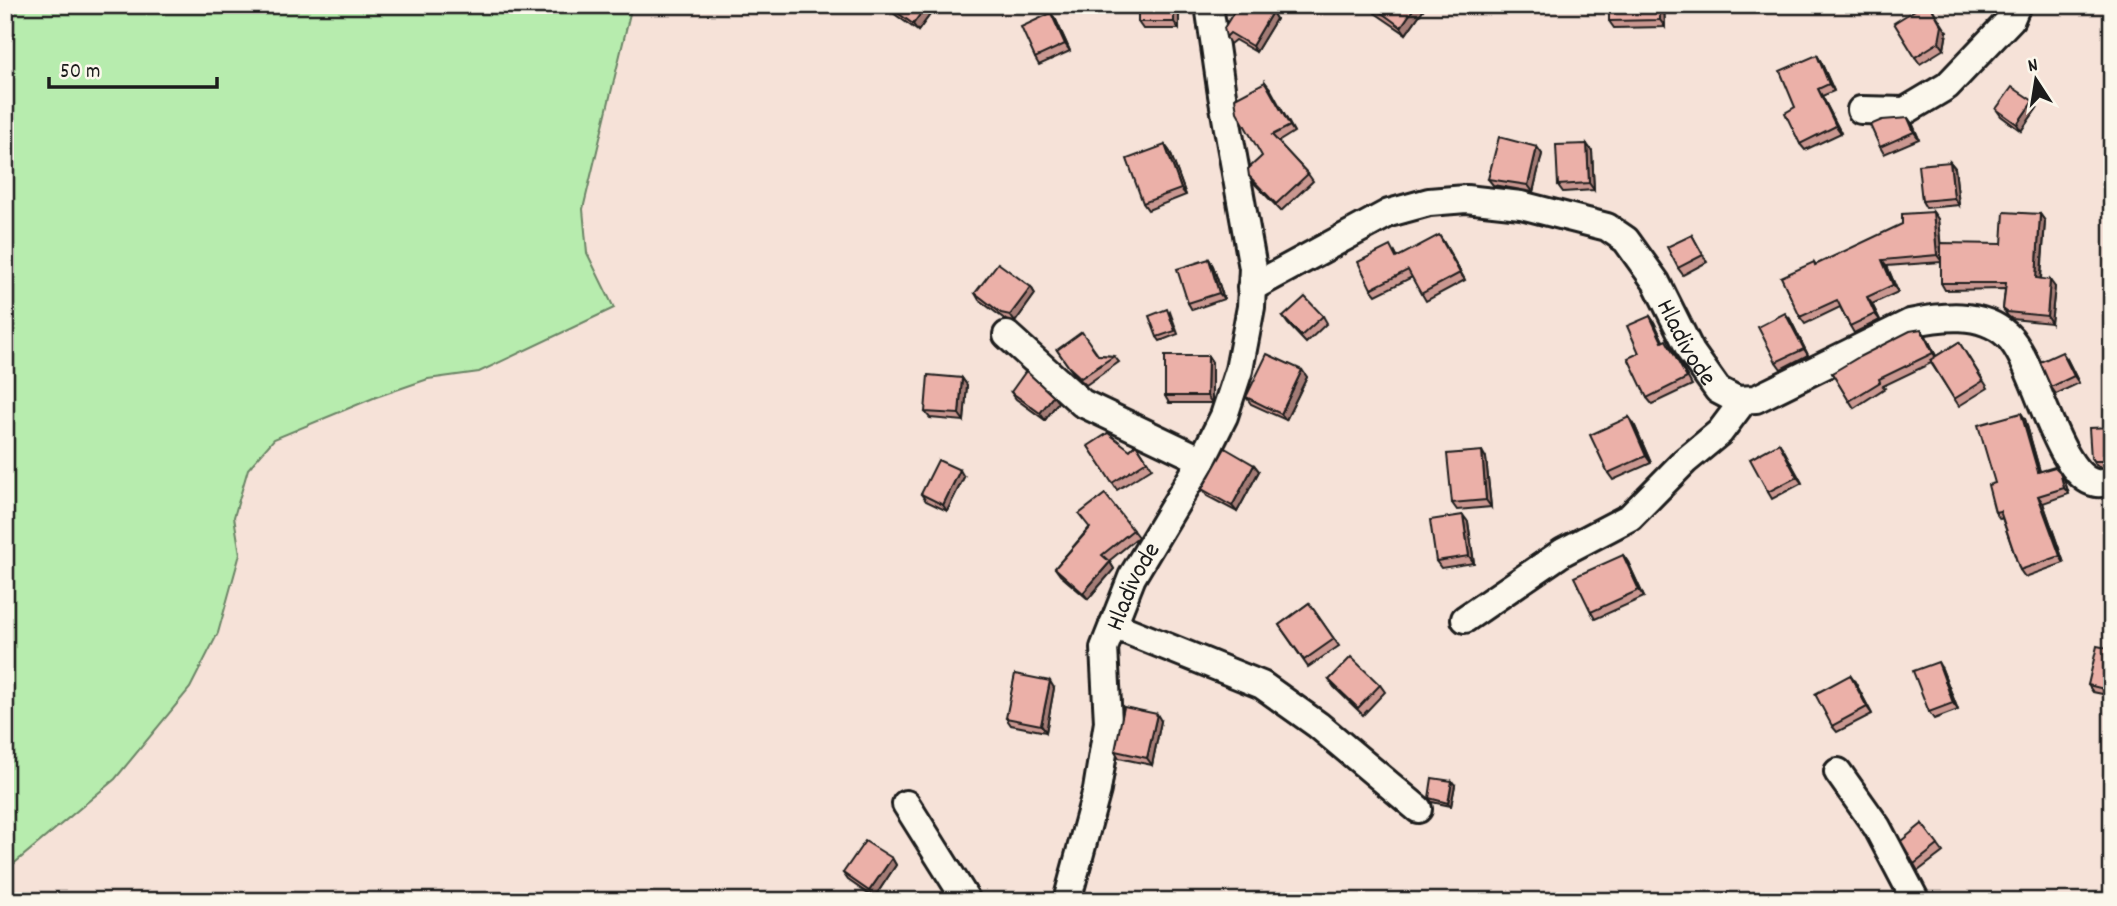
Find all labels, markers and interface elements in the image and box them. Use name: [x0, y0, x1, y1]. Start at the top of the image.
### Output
scale bar: [49, 46, 217, 90]
north arrow: [2002, 46, 2072, 116]
text: N: [2026, 53, 2041, 81]
text: 50 m: [60, 58, 100, 88]
street label: Hladivode: [1645, 293, 1724, 395]
street label: Hladivode: [1098, 536, 1171, 637]

